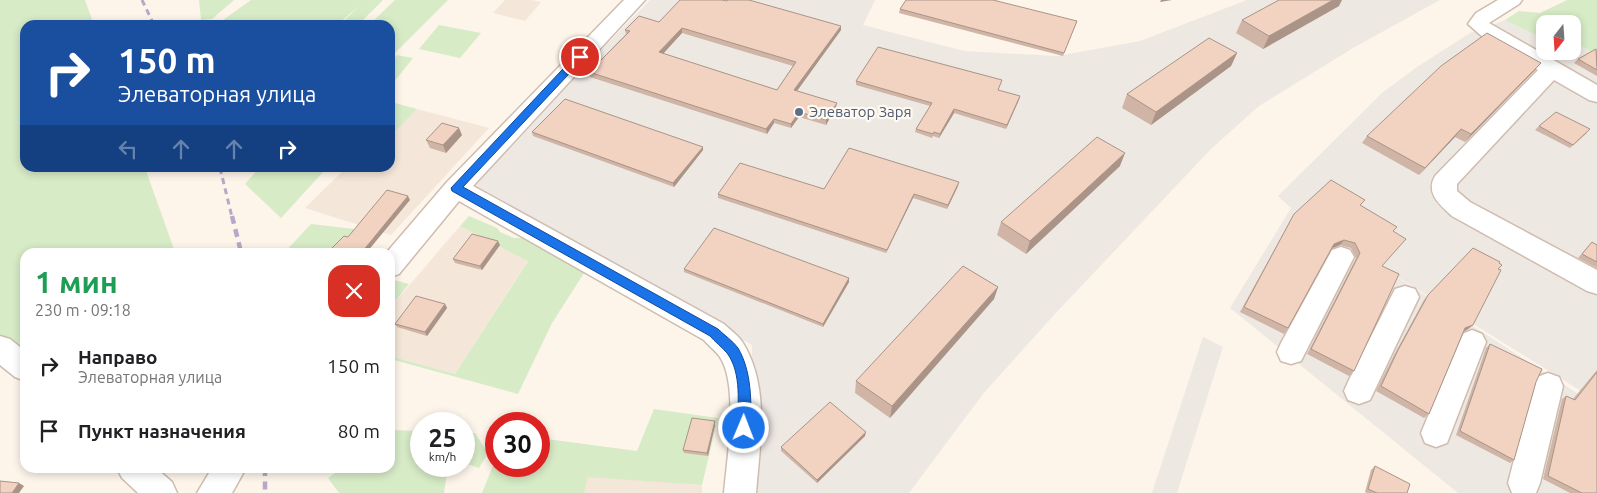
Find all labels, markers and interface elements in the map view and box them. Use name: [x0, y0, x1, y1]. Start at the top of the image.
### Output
north arrow: [1536, 15, 1581, 60]
map controls: [1536, 15, 1581, 60]
pin: [559, 36, 601, 78]
icon: right: [35, 40, 100, 105]
text: 150 m: [118, 40, 216, 80]
icon: arrive: [566, 43, 594, 71]
text: Элеваторная улица: [118, 81, 316, 106]
place label: Элеватор Заря: [809, 103, 912, 120]
marker: Элеватор Заря: [793, 106, 805, 118]
icon: left: [114, 135, 142, 163]
icon: ahead: [167, 135, 195, 163]
icon: ahead: [220, 135, 248, 163]
icon: right: [273, 135, 301, 163]
text: 1 мин: [35, 265, 118, 299]
button: close: [328, 265, 380, 317]
text: 230 m · 09:18: [35, 301, 131, 319]
text: Направо: [78, 346, 158, 368]
icon: right: [35, 352, 63, 380]
text: 150 m: [327, 355, 380, 377]
text: Элеваторная улица: [78, 368, 222, 386]
position arrow: [717, 401, 769, 453]
speed limit sign: 30: [485, 412, 550, 477]
icon: arrive: [35, 417, 63, 445]
text: Пункт назначения: [78, 420, 246, 442]
text: 80 m: [338, 420, 380, 442]
text: 25: [428, 424, 457, 452]
text: km/h: [429, 450, 456, 463]

